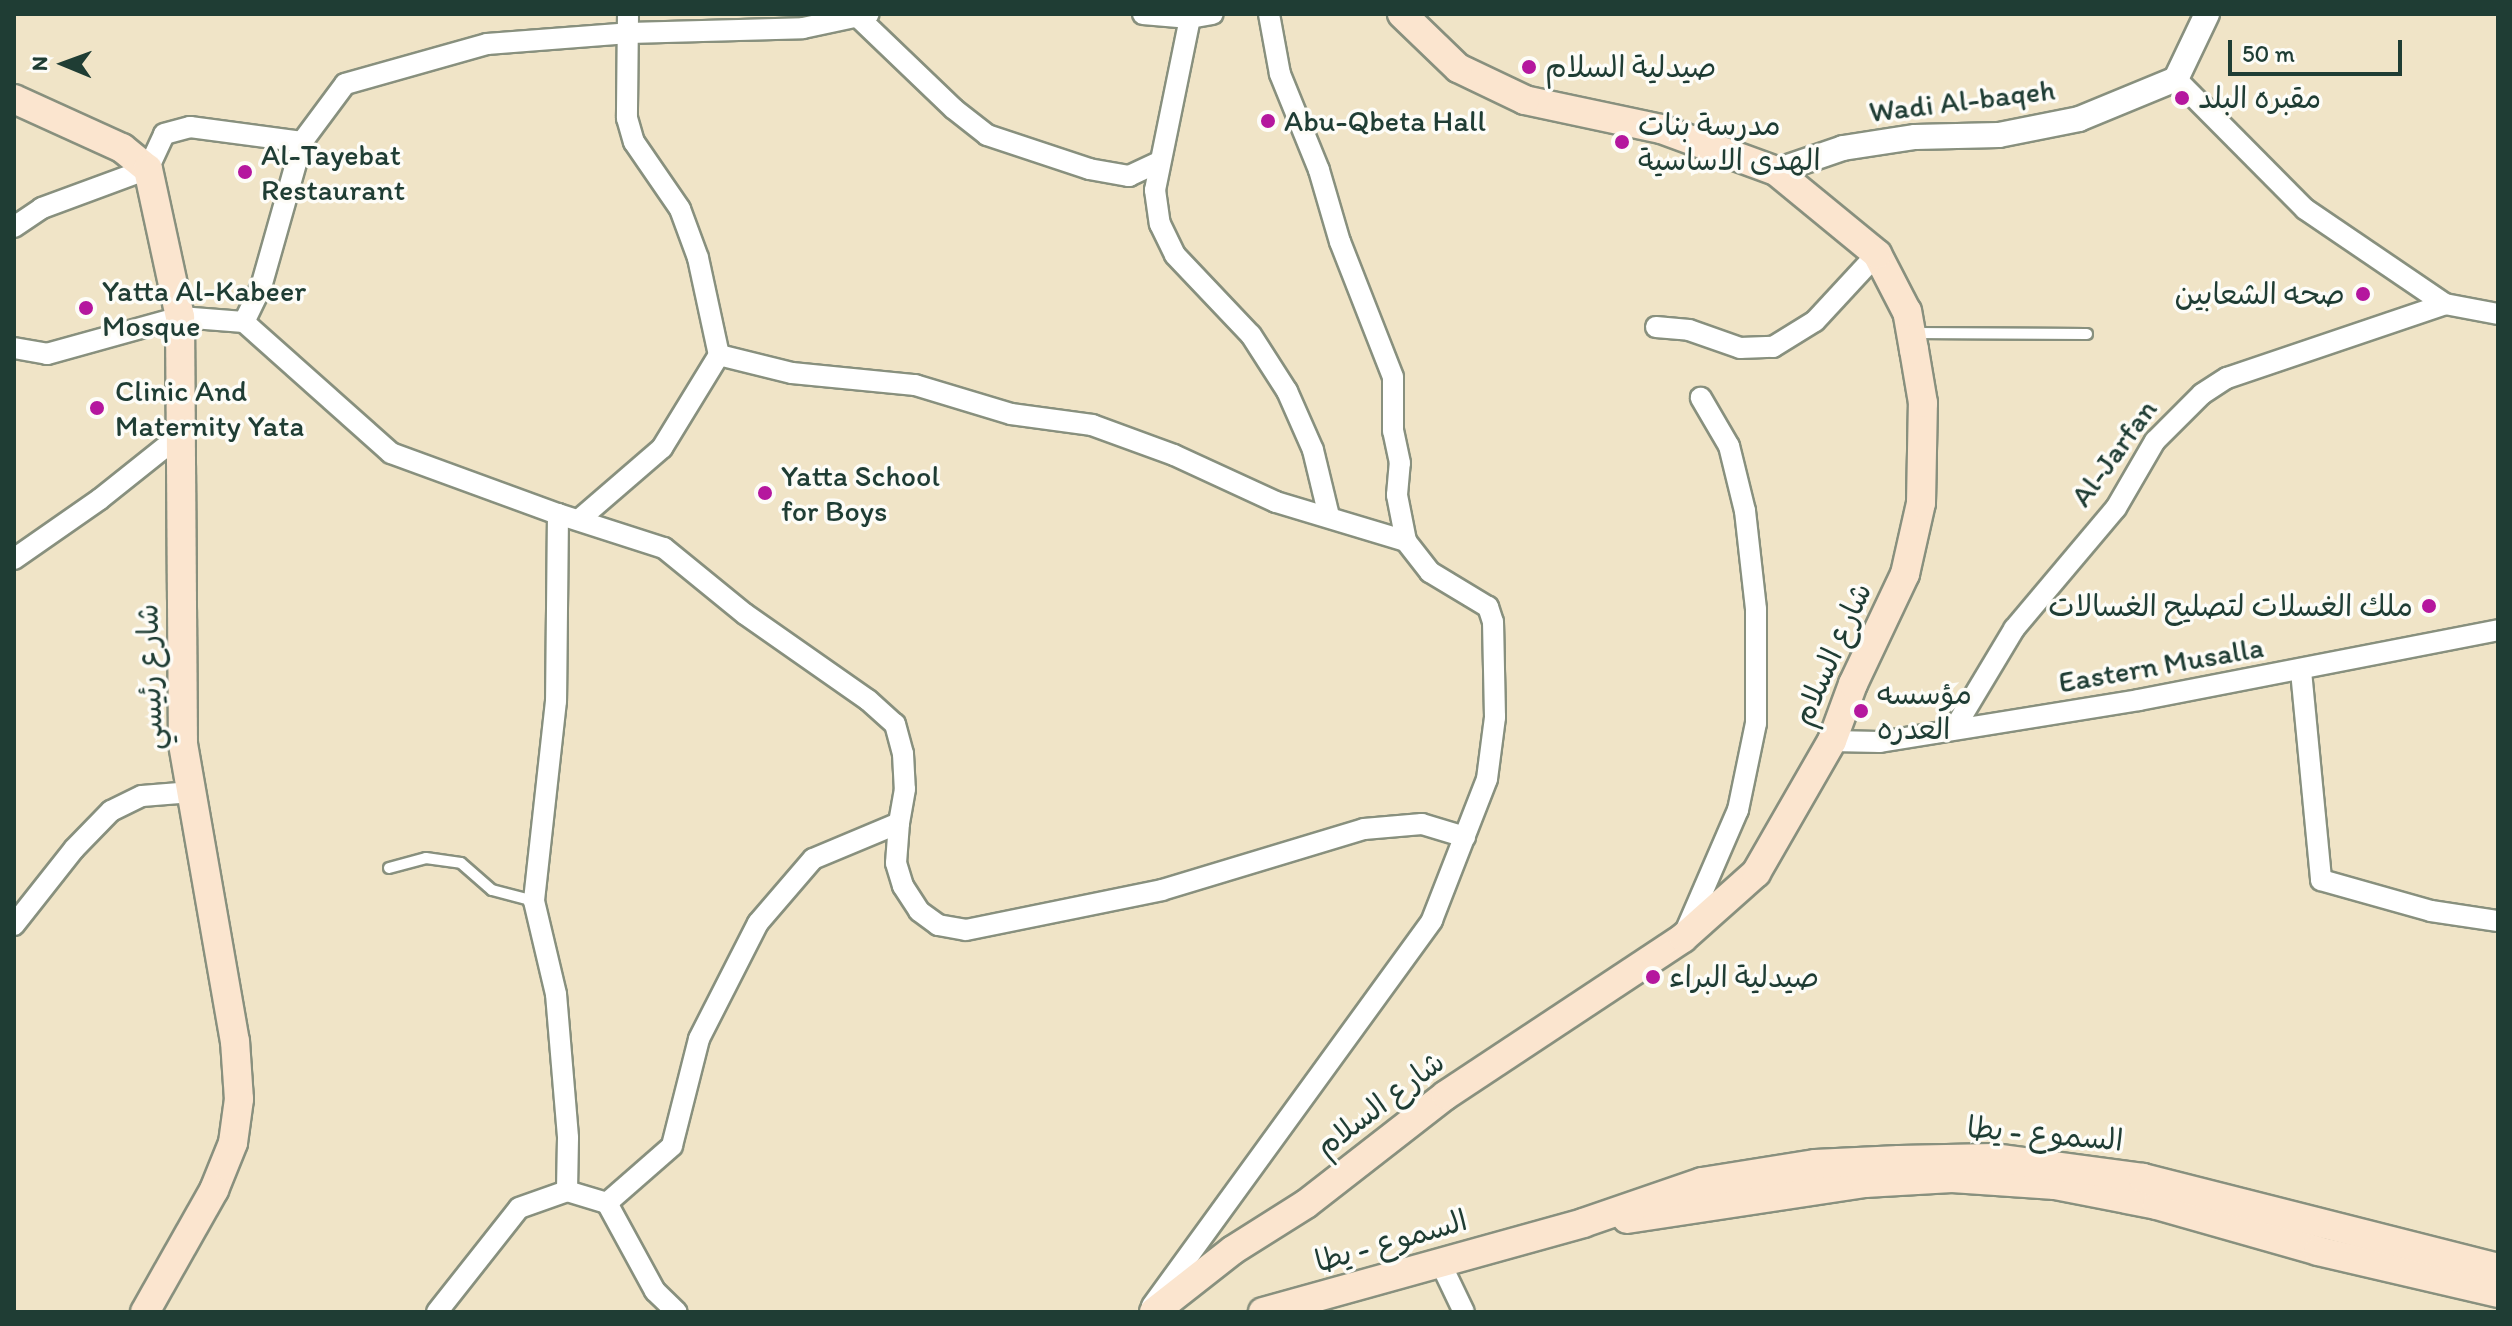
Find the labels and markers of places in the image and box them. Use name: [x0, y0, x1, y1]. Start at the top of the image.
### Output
place label: صيدلية السلام: [1545, 49, 1716, 85]
marker: صيدلية السلام: [1520, 58, 1538, 76]
place label: مقبره البلد: [2198, 80, 2321, 116]
marker: مقبره البلد: [2173, 89, 2191, 107]
place label: Abu-Qbeta Hall: [1284, 103, 1486, 139]
place label: مدرسة بنات الهدى الاساسية: [1638, 107, 1821, 178]
marker: Abu-Qbeta Hall: [1259, 112, 1277, 130]
marker: مدرسة بنات الهدى الاساسية: [1613, 133, 1631, 151]
place label: Al-Tayebat Restaurant: [261, 137, 405, 208]
marker: Al-Tayebat Restaurant: [236, 163, 254, 181]
place label: Yatta Al-Kabeer Mosque: [102, 273, 306, 344]
place label: صحه الشعابين: [2175, 276, 2345, 312]
marker: صحه الشعابين: [2352, 283, 2374, 305]
marker: Yatta Al-Kabeer Mosque: [77, 299, 95, 317]
place label: Clinic And Maternity Yata: [115, 373, 304, 444]
marker: Clinic And Maternity Yata: [86, 397, 108, 419]
place label: Yatta School for Boys: [781, 458, 940, 528]
marker: Yatta School for Boys: [756, 484, 774, 502]
place label: ملك الغسلات لتصليح الغسالات: [2048, 588, 2413, 624]
marker: ملك الغسلات لتصليح الغسالات: [2420, 597, 2438, 615]
place label: مؤسسه العدره: [1877, 676, 1972, 746]
marker: مؤسسه العدره: [1852, 702, 1870, 720]
place label: صيدلية البراء: [1669, 959, 1819, 995]
marker: صيدلية البراء: [1644, 968, 1662, 986]

